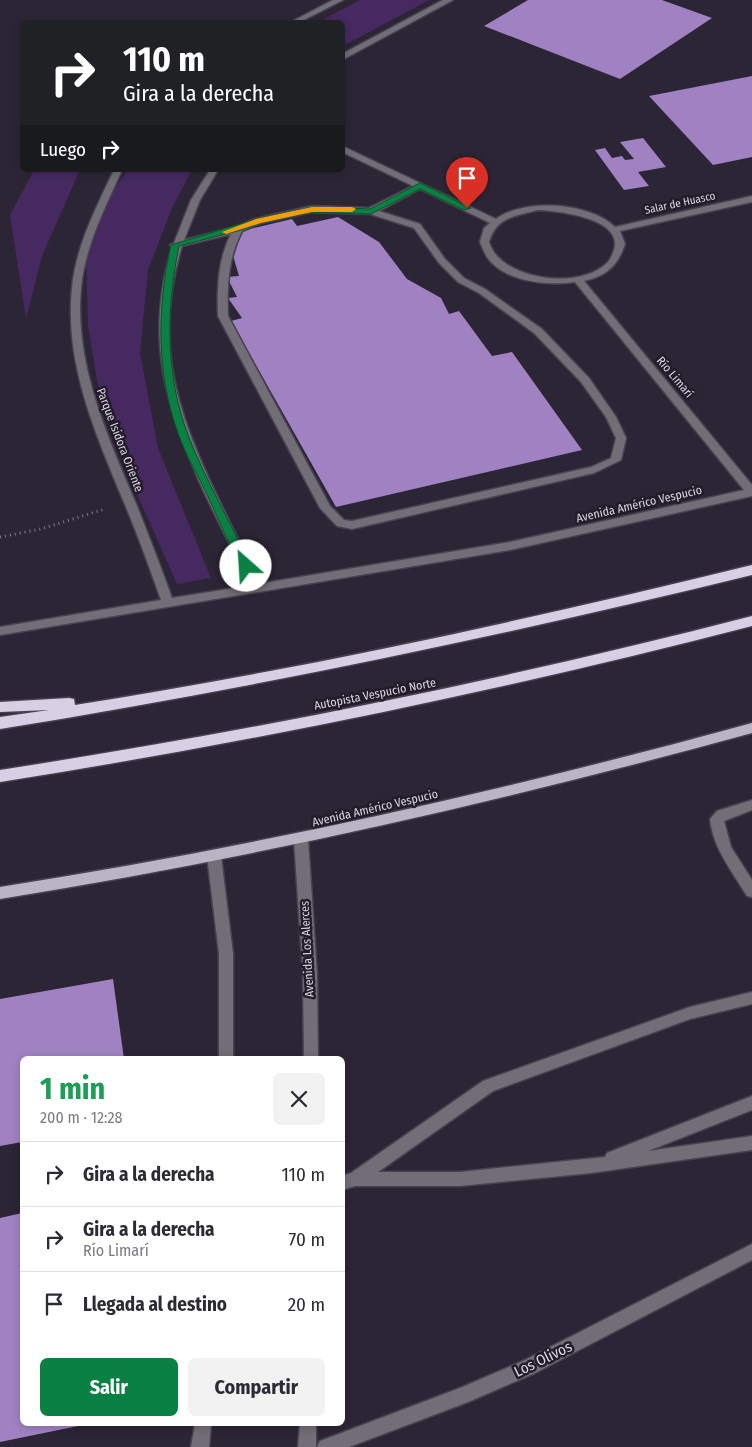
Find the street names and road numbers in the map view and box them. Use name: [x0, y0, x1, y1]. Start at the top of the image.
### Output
street label: Salar de Huasco: [643, 189, 717, 217]
street label: Río Limarí: [654, 354, 696, 400]
street label: Parque Isidora Oriente: [94, 386, 146, 494]
street label: Avenida Américo Vespucio: [575, 483, 703, 525]
street label: Autopista Vespucio Norte: [313, 675, 437, 713]
street label: Avenida Américo Vespucio: [311, 787, 439, 829]
street label: Avenida Los Alerces: [297, 900, 317, 998]
street label: Los Olivos: [511, 1337, 575, 1381]

